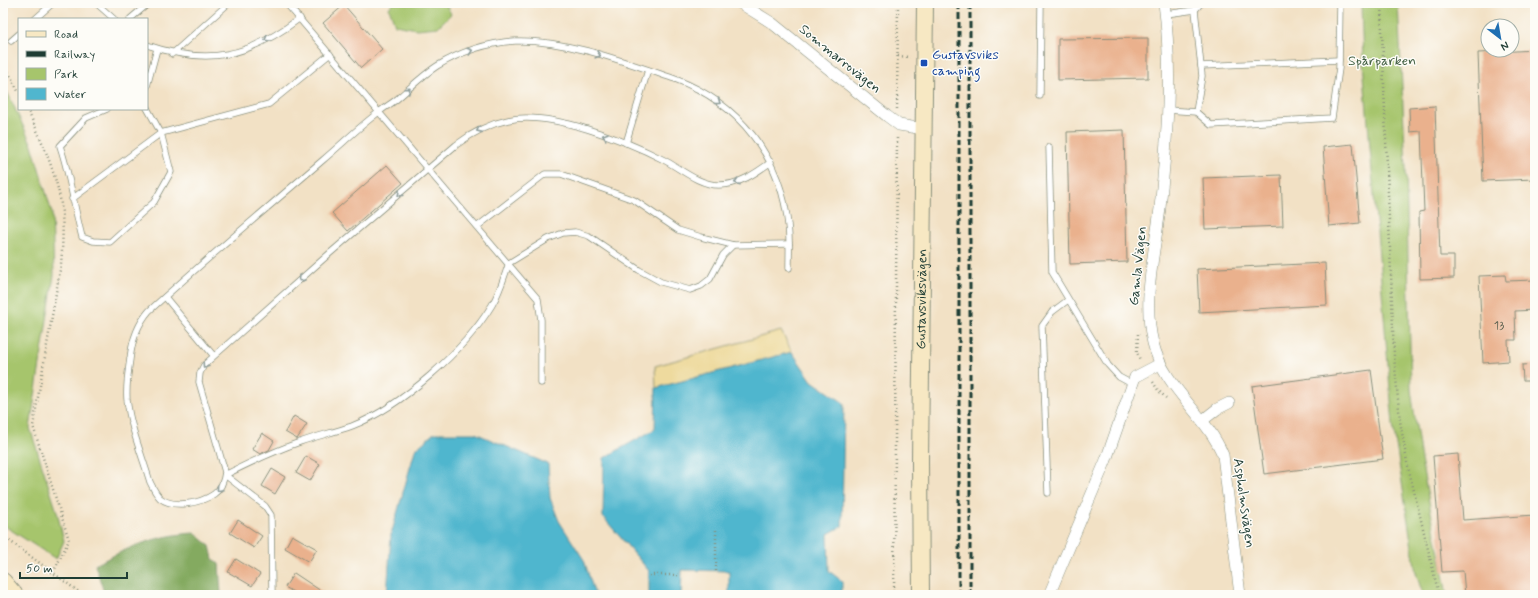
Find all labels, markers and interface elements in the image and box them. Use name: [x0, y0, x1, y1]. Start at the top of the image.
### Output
legend: [18, 18, 148, 110]
north arrow: [1480, 18, 1520, 58]
street label: Sommarrovägen: [795, 20, 885, 98]
text: Road: [54, 27, 78, 43]
one-way arrow: [264, 35, 272, 42]
text: N: [1498, 38, 1511, 54]
place label: Gustavsviks camping: [932, 46, 999, 82]
text: Railway: [54, 47, 96, 63]
one-way arrow: [467, 47, 474, 55]
one-way arrow: [594, 50, 601, 59]
park label: Spårparken: [1348, 52, 1416, 70]
marker: Gustavsviks camping: [919, 58, 929, 68]
text: Park: [54, 67, 78, 83]
text: Water: [54, 87, 86, 103]
one-way arrow: [403, 87, 411, 94]
one-way arrow: [714, 97, 721, 104]
one-way arrow: [475, 125, 483, 133]
one-way arrow: [601, 132, 608, 141]
one-way arrow: [734, 177, 741, 185]
one-way arrow: [397, 190, 404, 197]
street label: Gamla Vägen: [1125, 225, 1151, 307]
street label: Gustavsviksvägen: [912, 249, 931, 349]
one-way arrow: [298, 274, 305, 281]
house number: 13: [1494, 318, 1504, 334]
one-way arrow: [202, 362, 209, 369]
street label: Aspholmsvägen: [1229, 457, 1259, 549]
one-way arrow: [216, 484, 223, 491]
scale bar: [20, 554, 127, 580]
text: 50 m: [26, 561, 53, 577]

